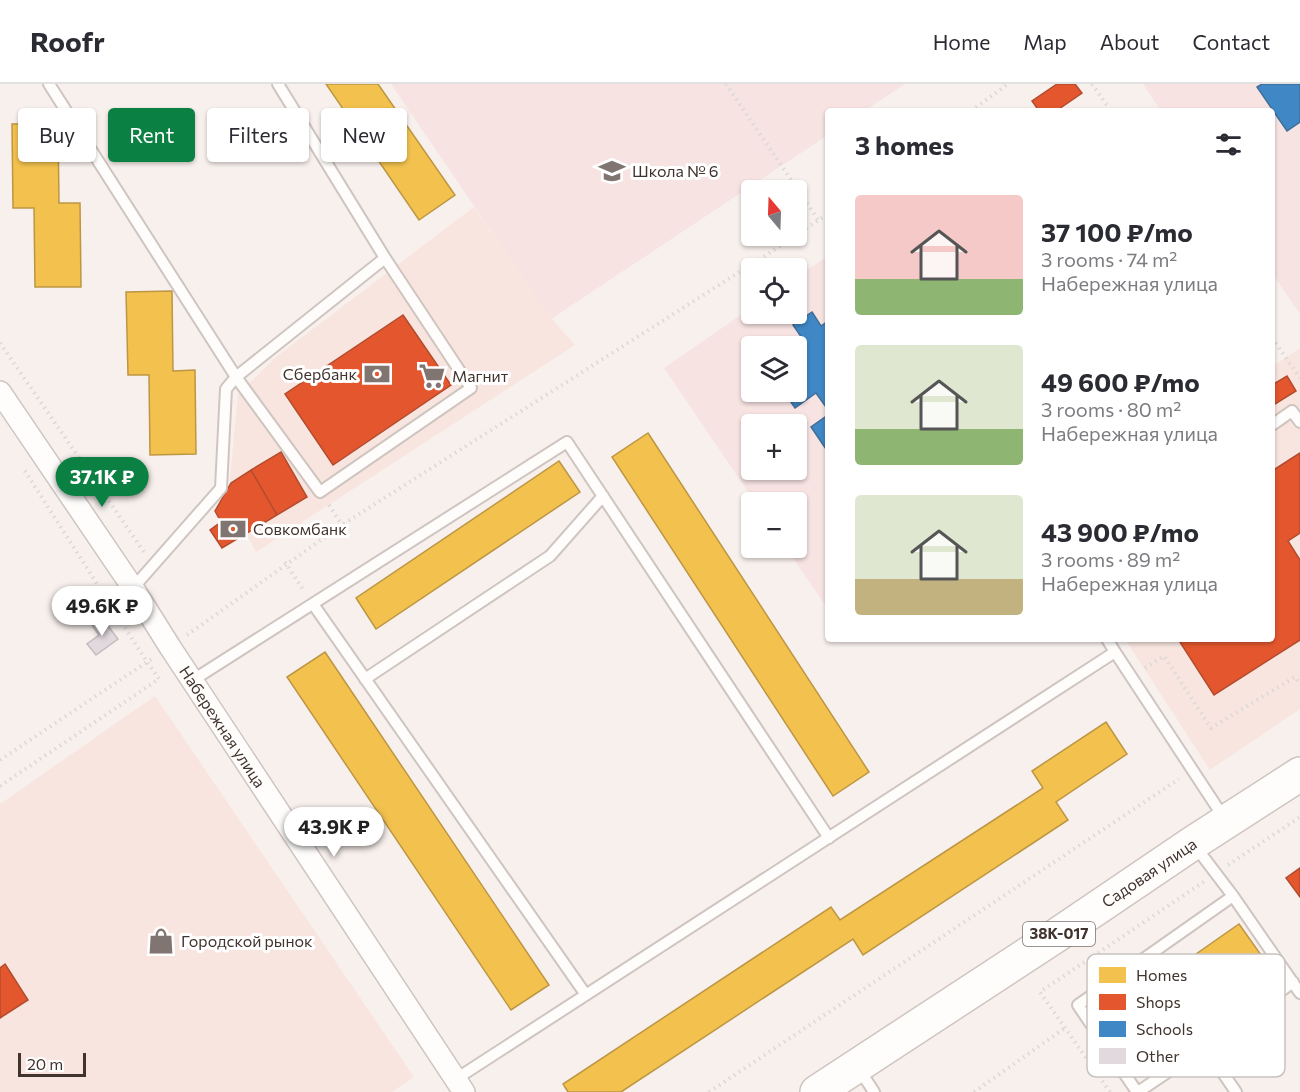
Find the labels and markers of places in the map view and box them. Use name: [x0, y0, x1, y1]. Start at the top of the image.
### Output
school or university icon: Школа № 6: [597, 156, 627, 186]
place label: Школа № 6: [632, 161, 719, 180]
bank icon: Сбербанк: [362, 359, 392, 389]
supermarket icon: Магнит: [417, 361, 447, 391]
place label: Сбербанк: [283, 364, 357, 383]
place label: Магнит: [452, 366, 509, 385]
pin: 37.1K ₽: [47, 457, 157, 508]
bank icon: Совкомбанк: [218, 514, 248, 544]
place label: Совкомбанк: [253, 519, 347, 538]
pin: 49.6K ₽: [47, 586, 157, 637]
pin: 43.9K ₽: [279, 807, 389, 858]
shop icon: Городской рынок: [146, 926, 176, 956]
place label: Городской рынок: [181, 931, 313, 950]

